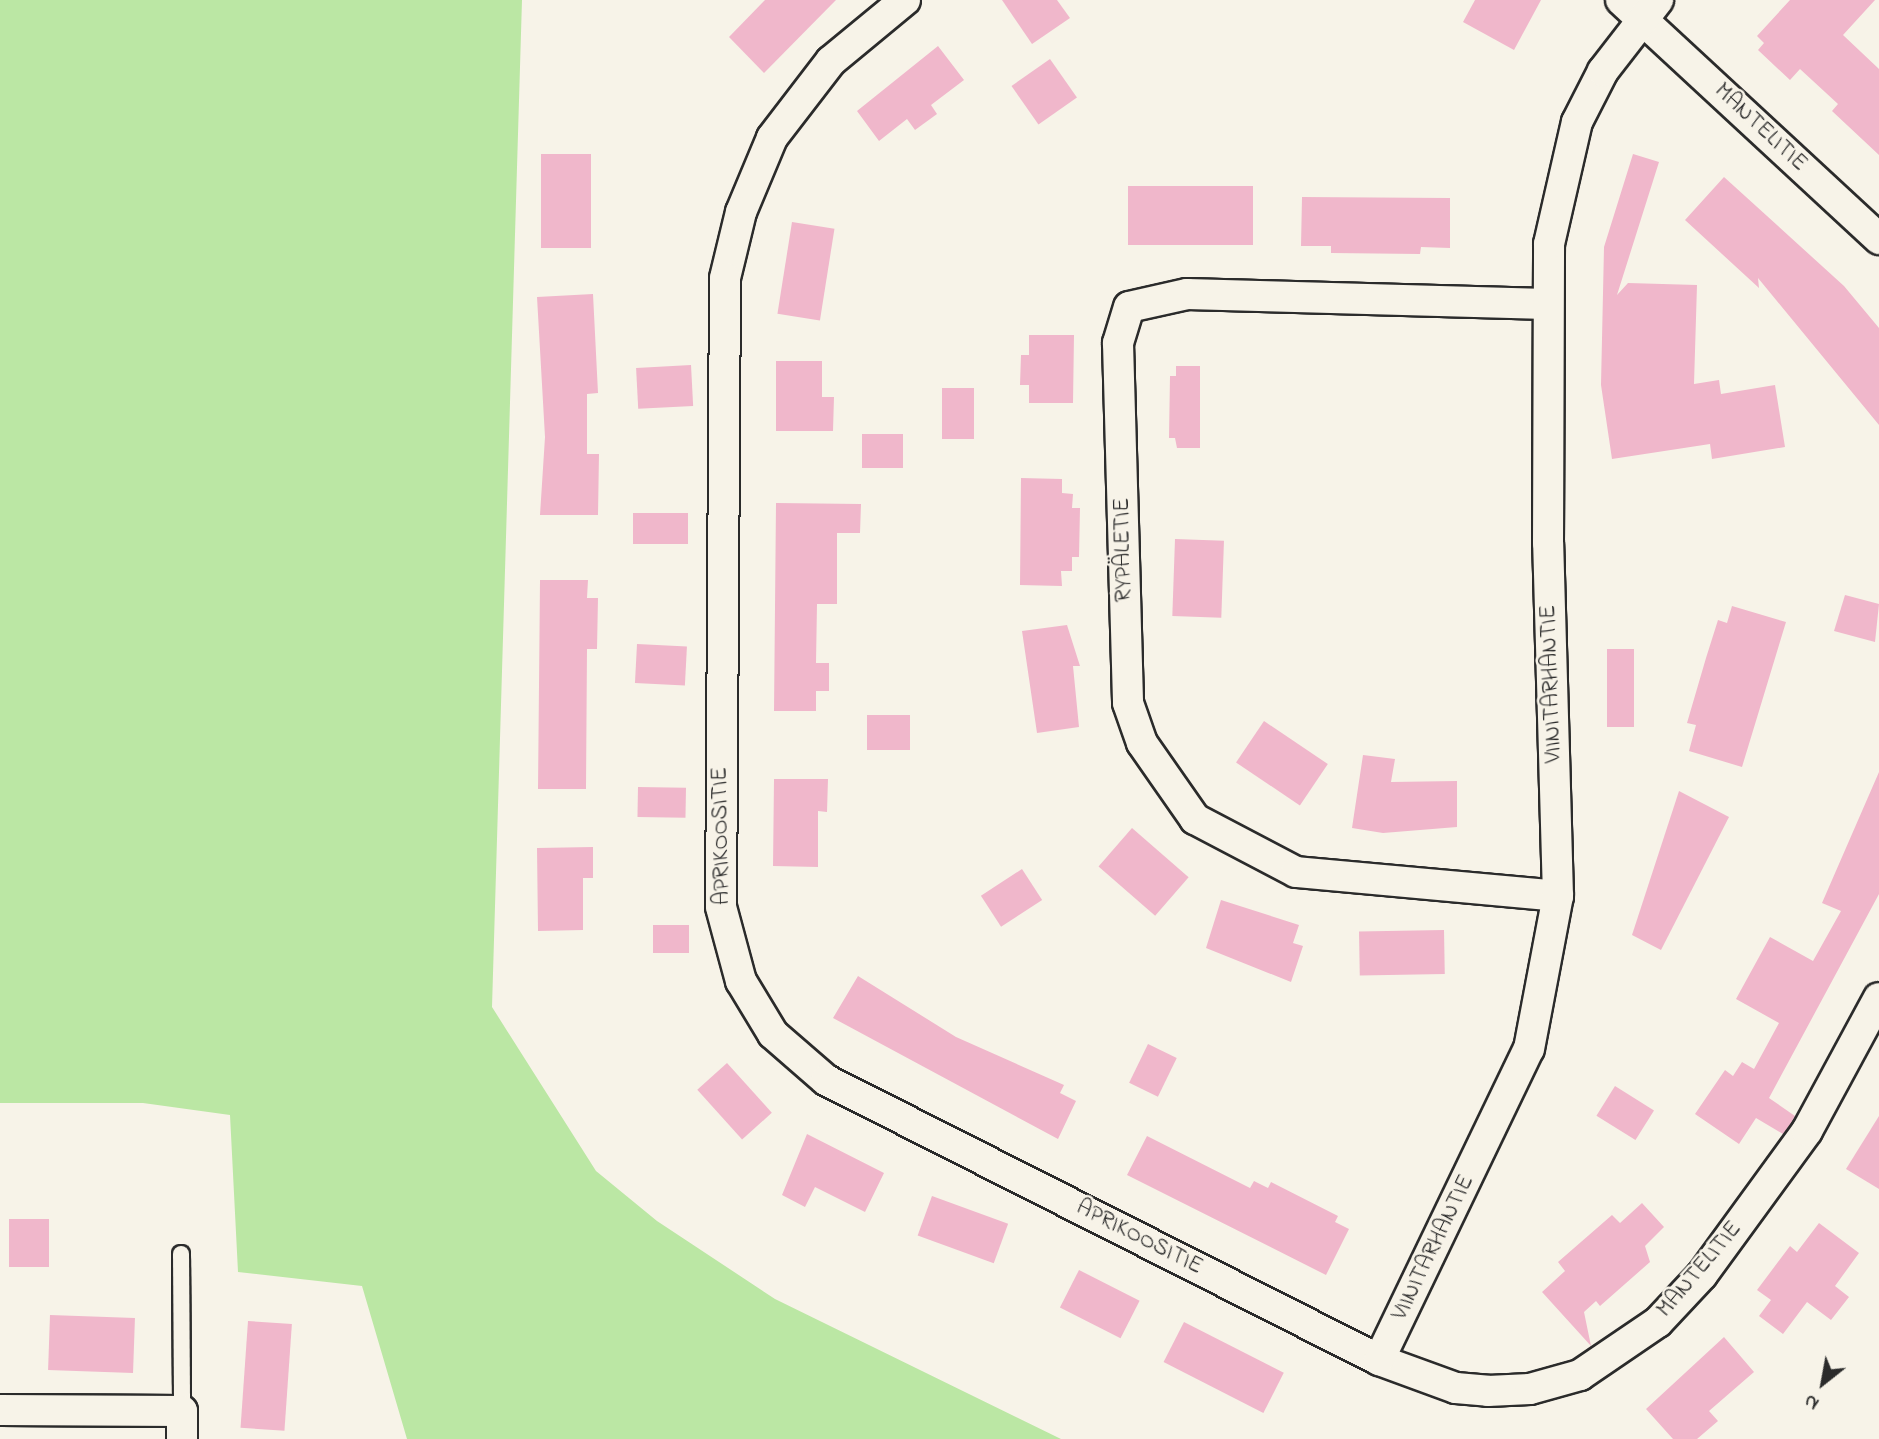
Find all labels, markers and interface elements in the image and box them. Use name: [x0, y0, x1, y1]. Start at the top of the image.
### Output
street label: MANTELITIE: [1708, 78, 1812, 178]
street label: RYPÄLETIE: [1109, 498, 1139, 602]
street label: VIINITARHANTIE: [1535, 604, 1569, 764]
street label: APRIKOOSITIE: [707, 767, 737, 905]
street label: VIINITARHANTIE: [1387, 1171, 1481, 1325]
street label: APRIKOOSITIE: [1071, 1194, 1207, 1282]
street label: MANTELITIE: [1652, 1216, 1748, 1324]
north arrow: [1788, 1348, 1858, 1418]
text: N: [1799, 1387, 1824, 1416]

